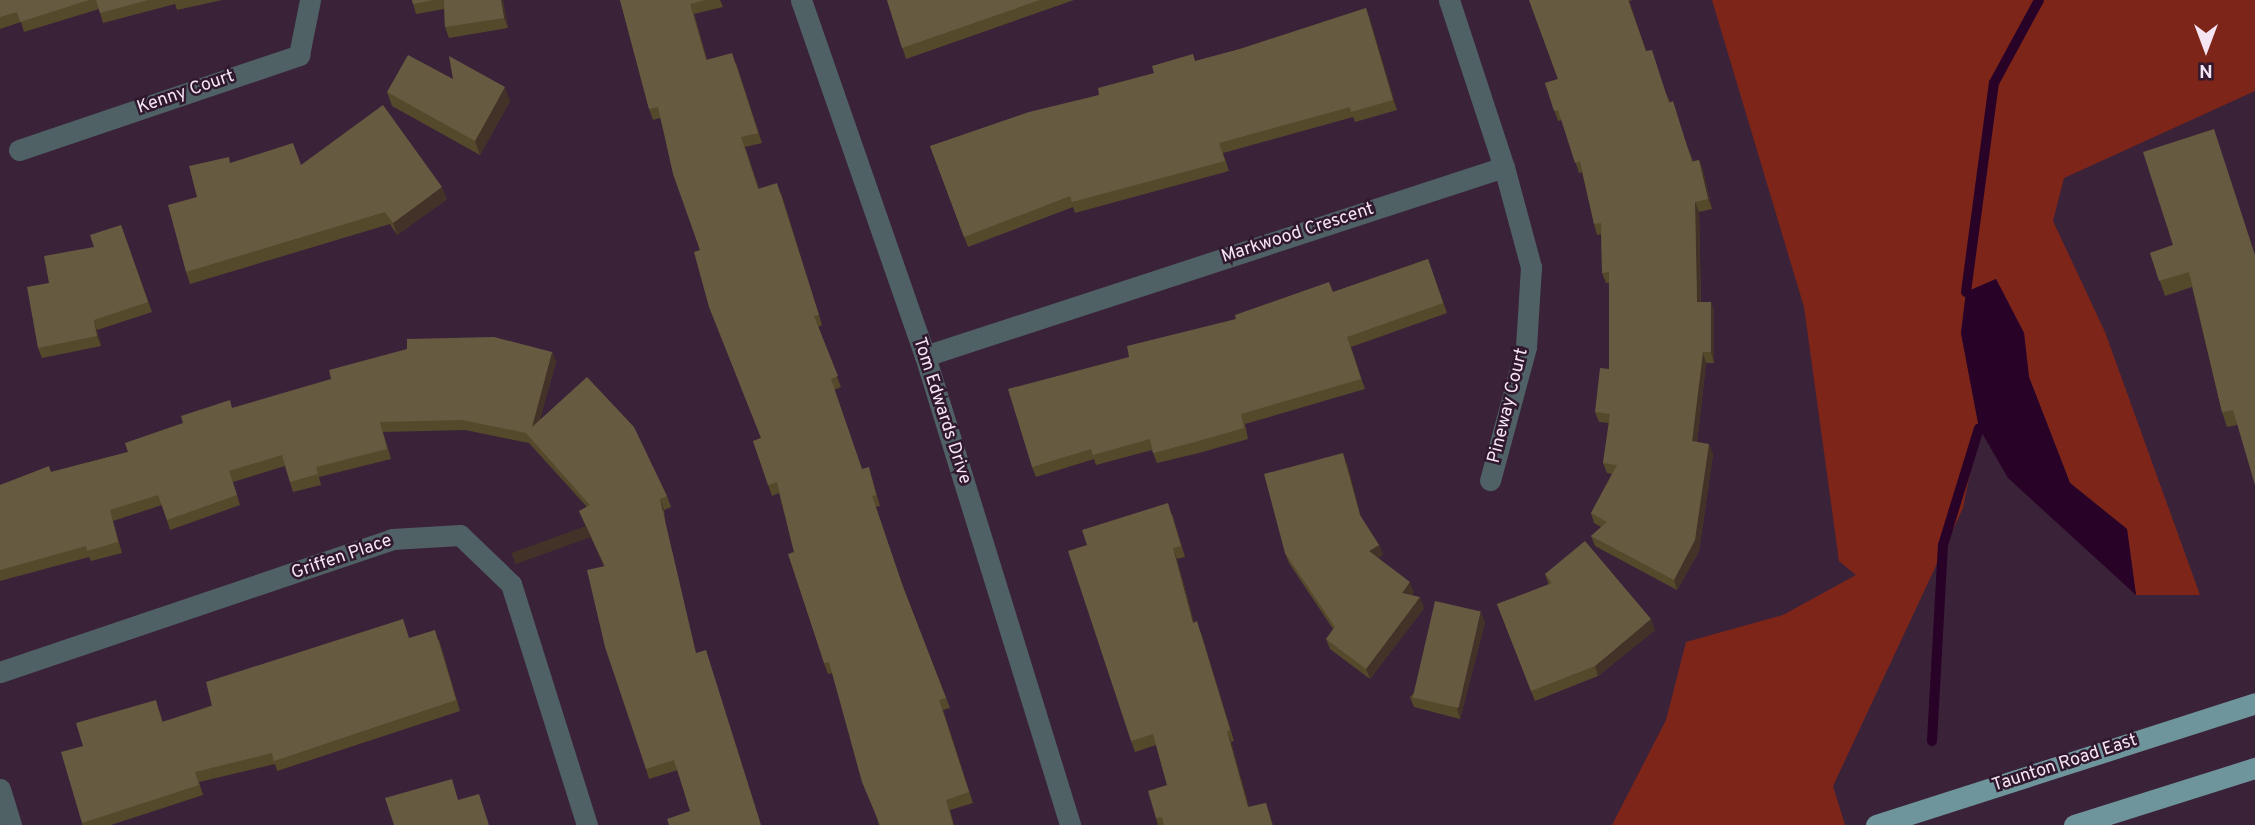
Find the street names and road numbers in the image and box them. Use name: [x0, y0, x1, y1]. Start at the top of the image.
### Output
street label: Kenny Court: [134, 66, 238, 120]
street label: Markwood Crescent: [1219, 199, 1377, 269]
street label: Tom Edwards Drive: [907, 335, 975, 487]
street label: Pineway Court: [1484, 346, 1534, 466]
street label: Griffen Place: [289, 531, 395, 585]
street label: Taunton Road East: [1990, 730, 2140, 798]

